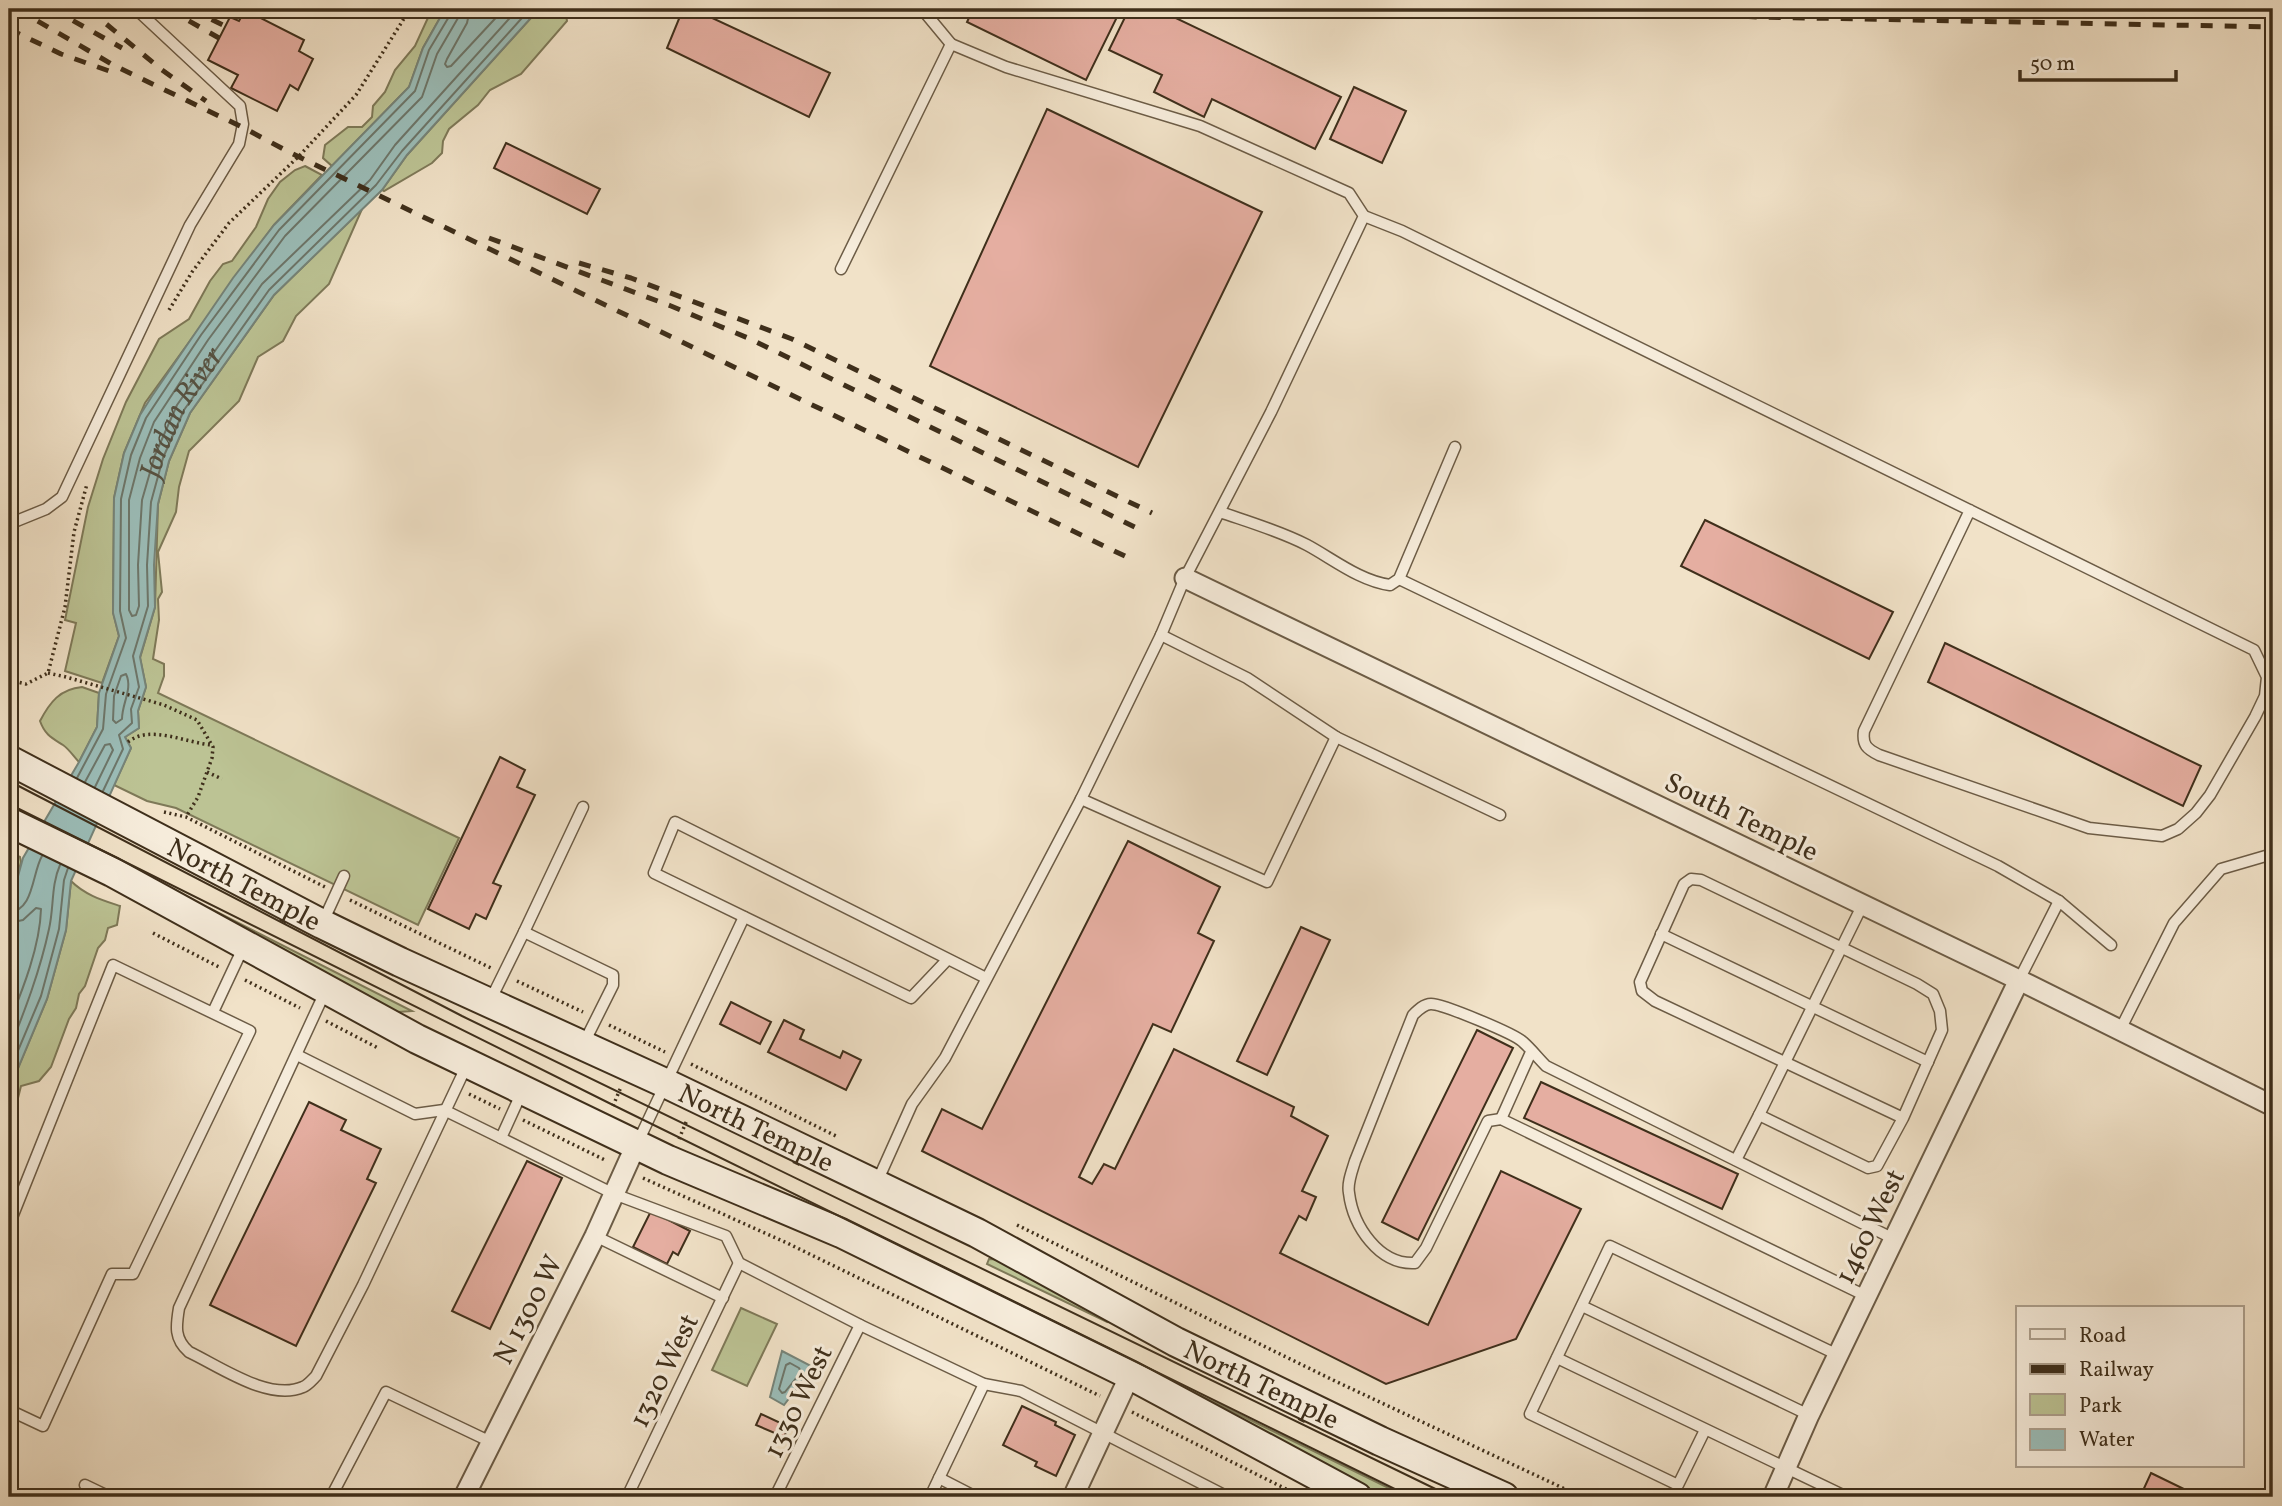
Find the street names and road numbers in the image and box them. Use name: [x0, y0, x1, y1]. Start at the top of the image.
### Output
street label: South Temple: [1657, 764, 1825, 872]
street label: North Temple: [160, 829, 327, 942]
street label: North Temple: [671, 1075, 840, 1183]
street label: 1460 West: [1827, 1163, 1916, 1291]
street label: N 1300 W: [485, 1249, 573, 1372]
street label: 1320 West: [621, 1307, 710, 1435]
street label: North Temple: [1176, 1332, 1345, 1440]
street label: 1330 West: [755, 1339, 843, 1465]

